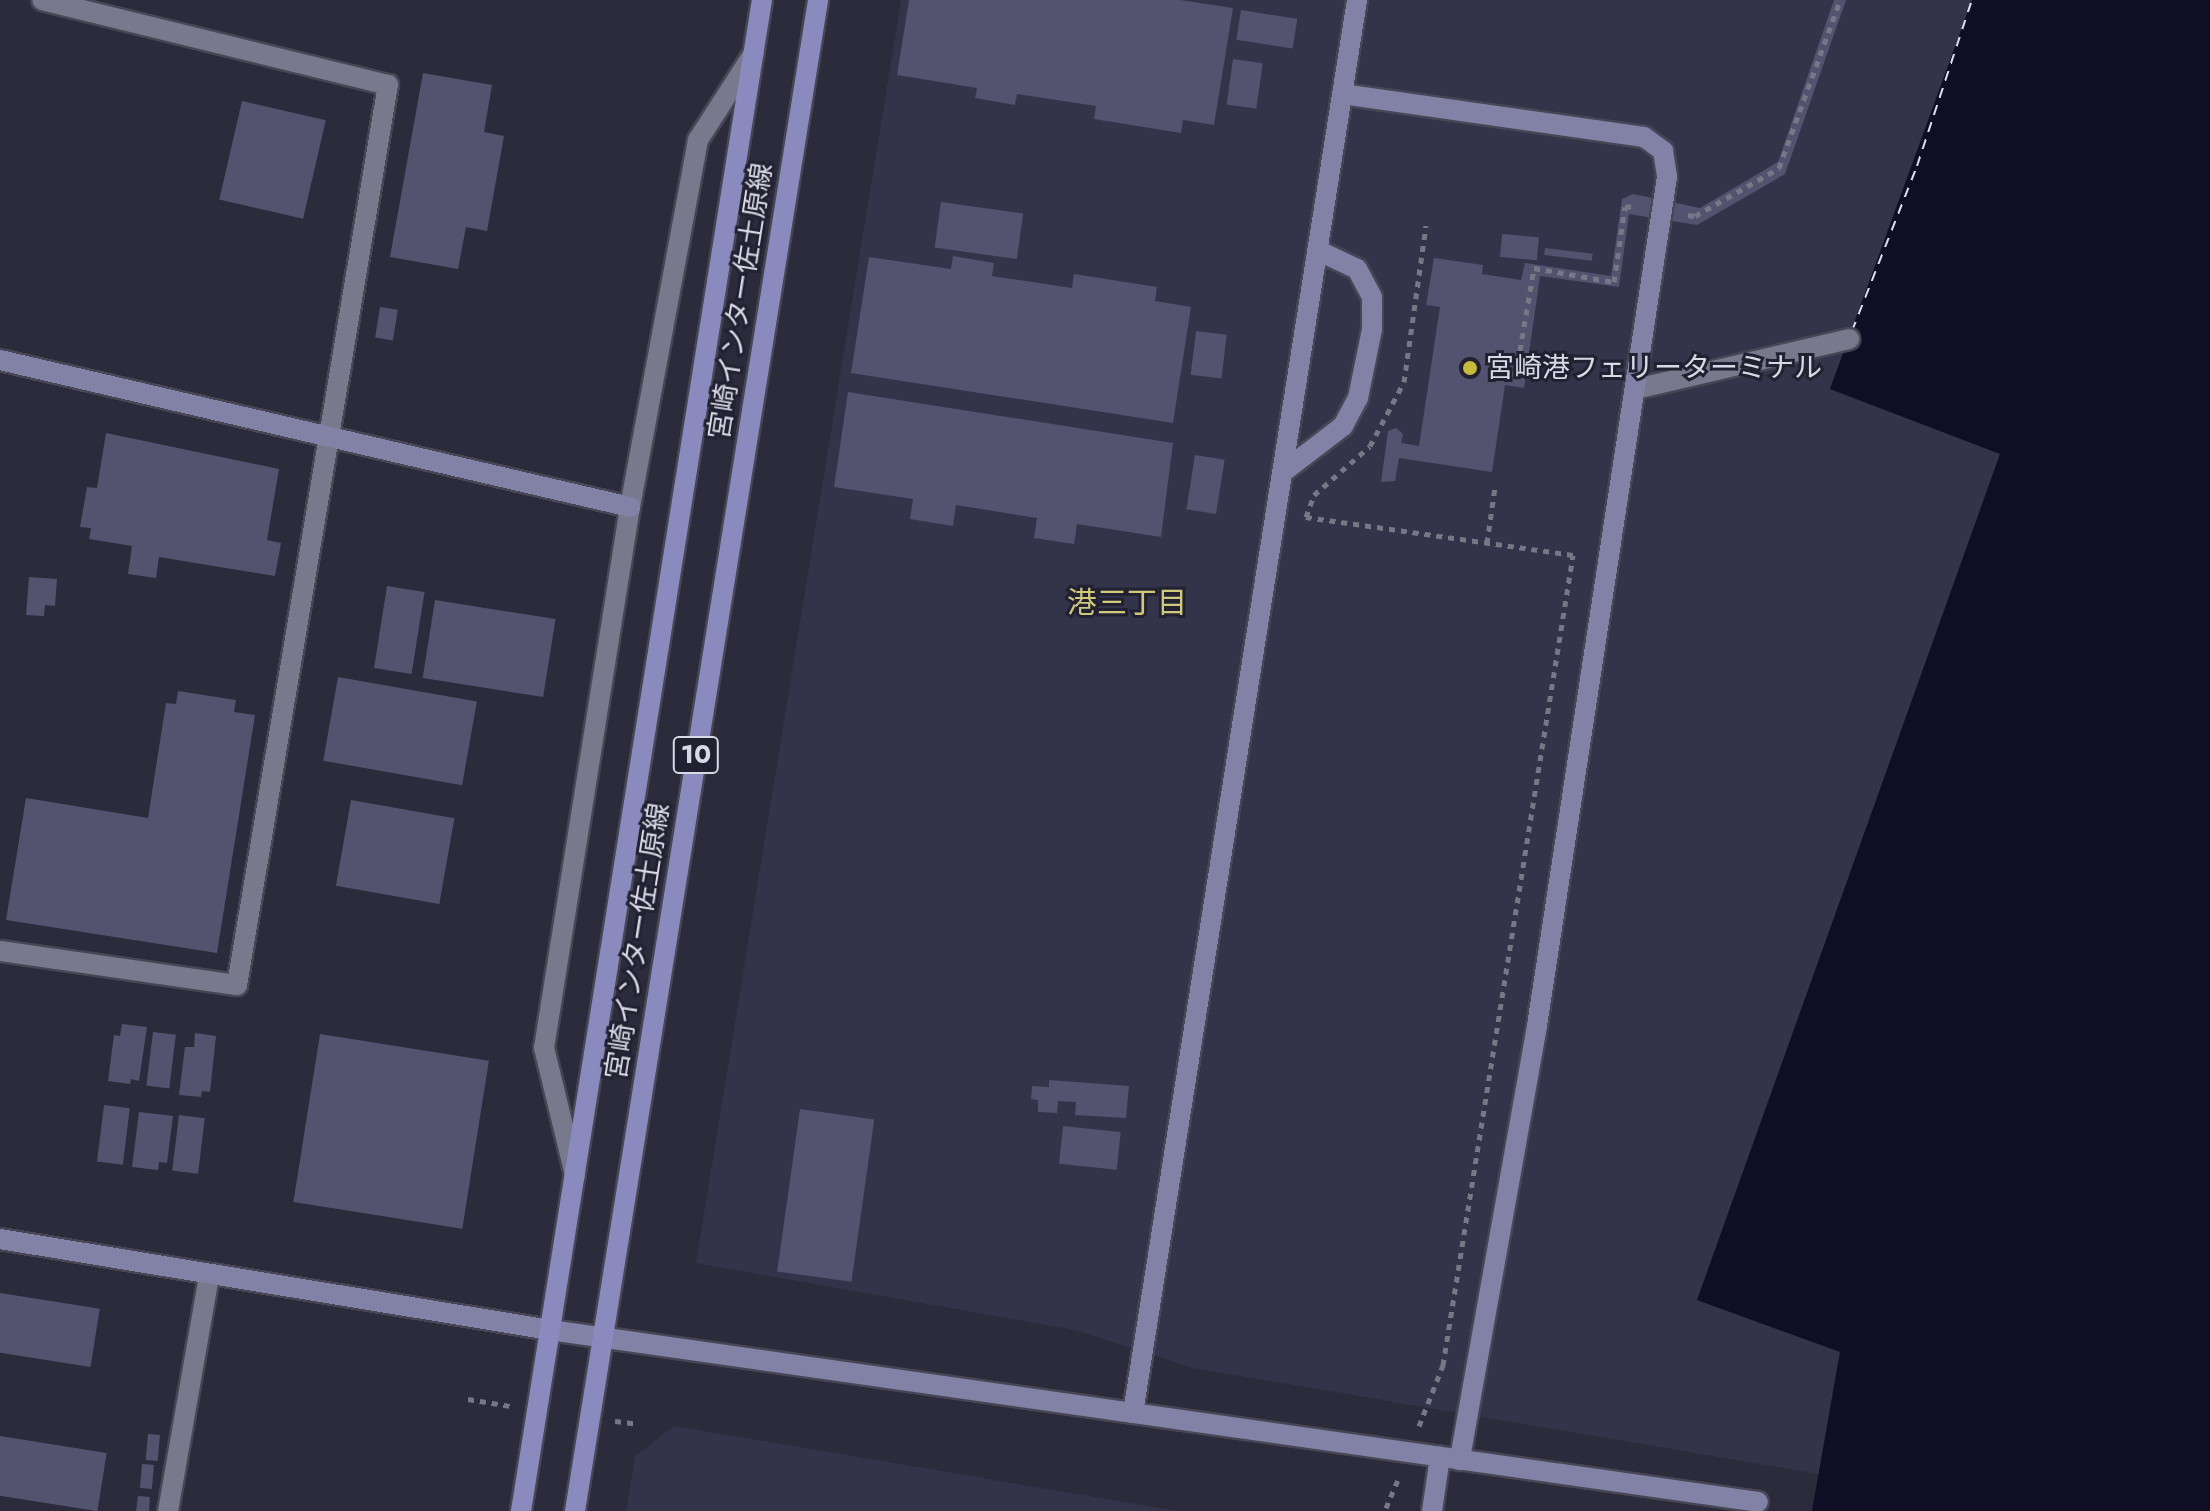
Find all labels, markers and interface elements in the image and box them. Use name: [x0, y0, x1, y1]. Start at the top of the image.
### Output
street label: 宮崎インター佐土原線: [703, 160, 779, 442]
place label: 宮崎港フェリーターミナル: [1486, 351, 1822, 385]
marker: 宮崎港フェリーターミナル: [1461, 359, 1479, 377]
district label: 港三丁目: [1067, 585, 1187, 621]
road number: 10: [672, 733, 720, 777]
street label: 宮崎インター佐土原線: [600, 800, 676, 1082]

